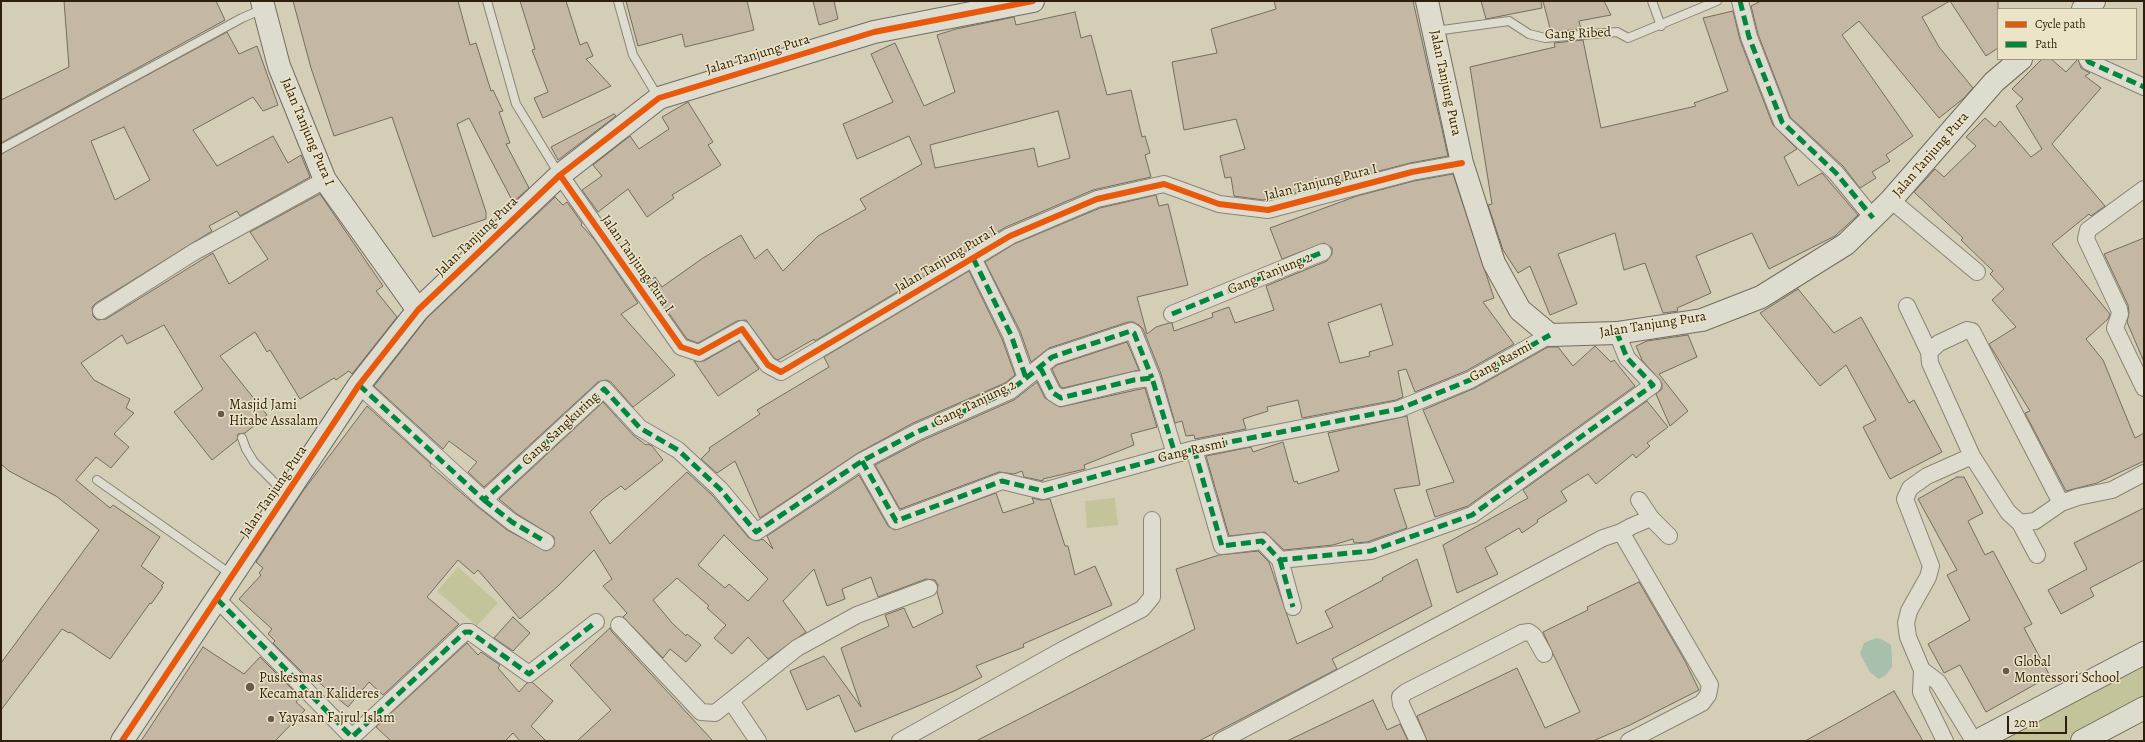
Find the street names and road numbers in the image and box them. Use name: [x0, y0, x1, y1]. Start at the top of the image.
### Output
street label: Gang Ribed: [1545, 24, 1611, 44]
street label: Jalan Tanjung Pura: [1426, 29, 1464, 137]
street label: Jalan Tanjung Pura: [704, 31, 812, 79]
street label: Jalan Tanjung Pura I: [277, 76, 337, 188]
street label: Jalan Tanjung Pura: [1889, 109, 1973, 201]
street label: Jalan Tanjung Pura I: [1263, 161, 1379, 205]
street label: Jalan Tanjung Pura: [432, 194, 522, 280]
street label: Jalan Tanjung Pura I: [597, 212, 677, 316]
street label: Jalan Tanjung Pura I: [892, 223, 1000, 297]
street label: Gang Tanjung 2: [1225, 249, 1315, 299]
street label: Jalan Tanjung Pura: [1598, 308, 1708, 342]
street label: Gang Rasmi: [1467, 338, 1535, 386]
street label: Gang Tanjung 2: [931, 377, 1019, 431]
street label: Gang Sangkuring: [519, 389, 603, 469]
street label: Gang Rasmi: [1156, 435, 1228, 467]
street label: Jalan Tanjung Pura: [237, 443, 311, 541]

